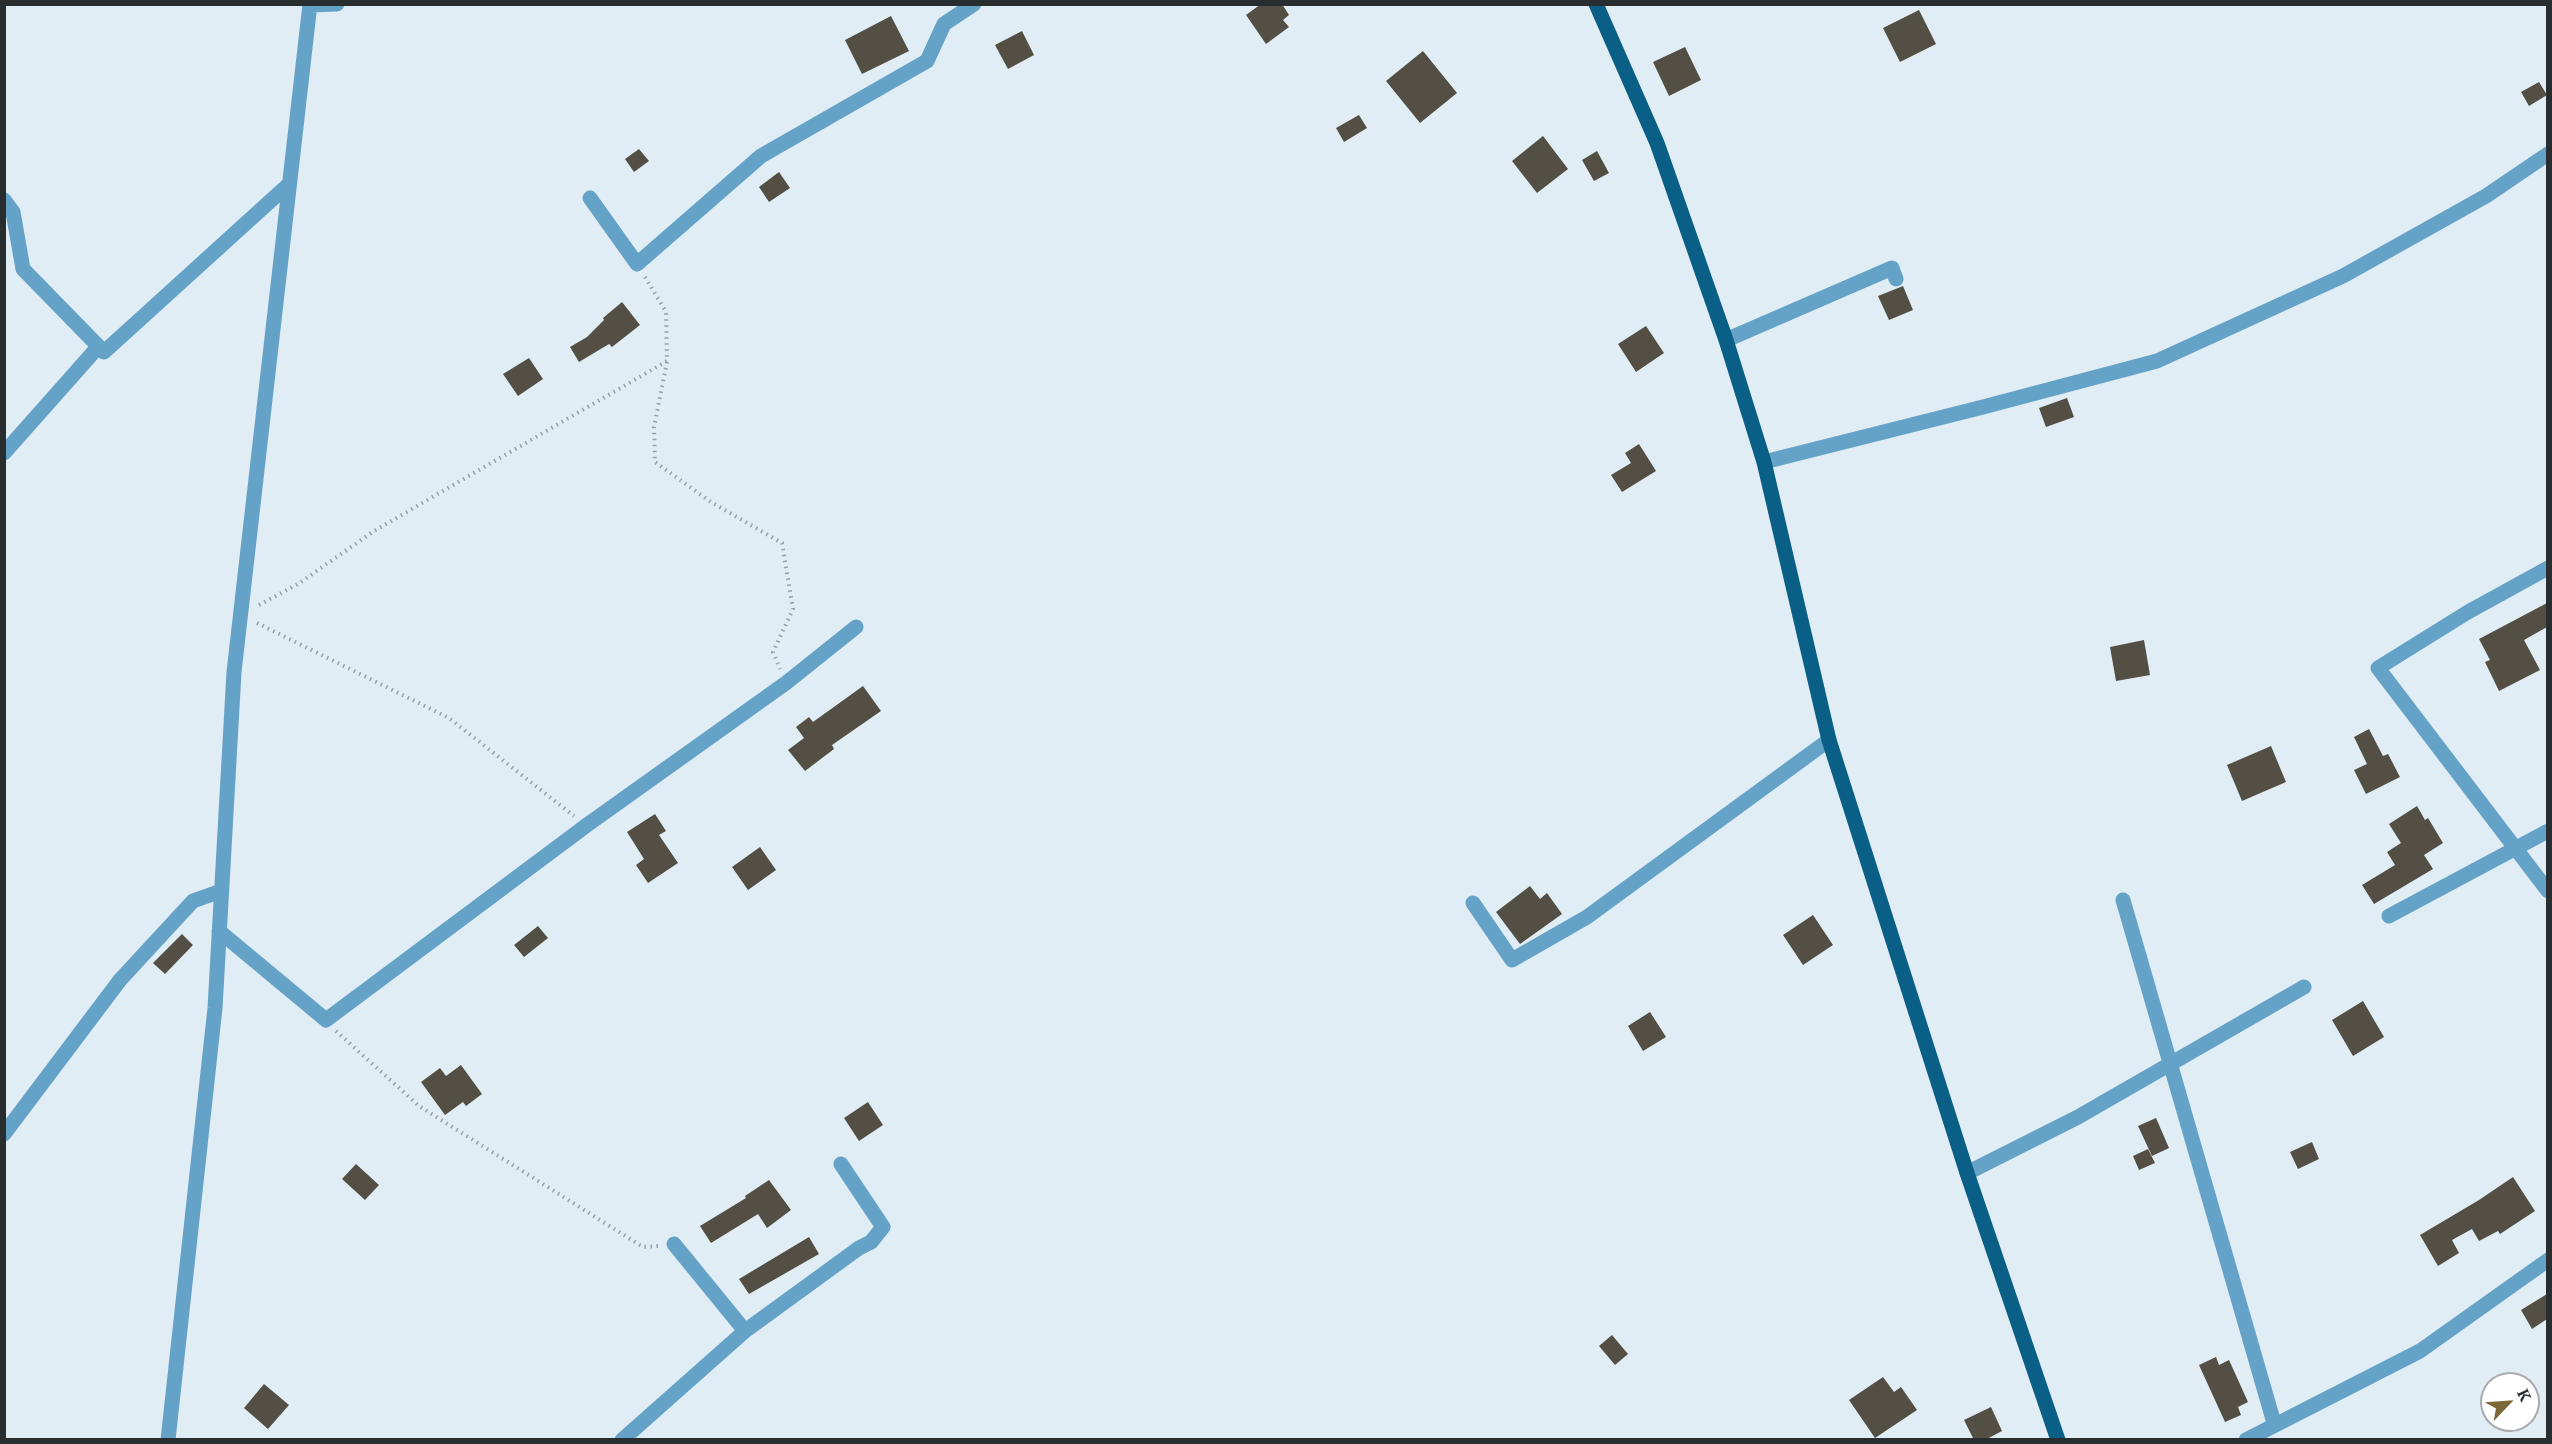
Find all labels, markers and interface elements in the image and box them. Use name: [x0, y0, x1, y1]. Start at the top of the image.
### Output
north arrow: [2480, 1372, 2540, 1432]
text: K: [2512, 1385, 2537, 1405]

